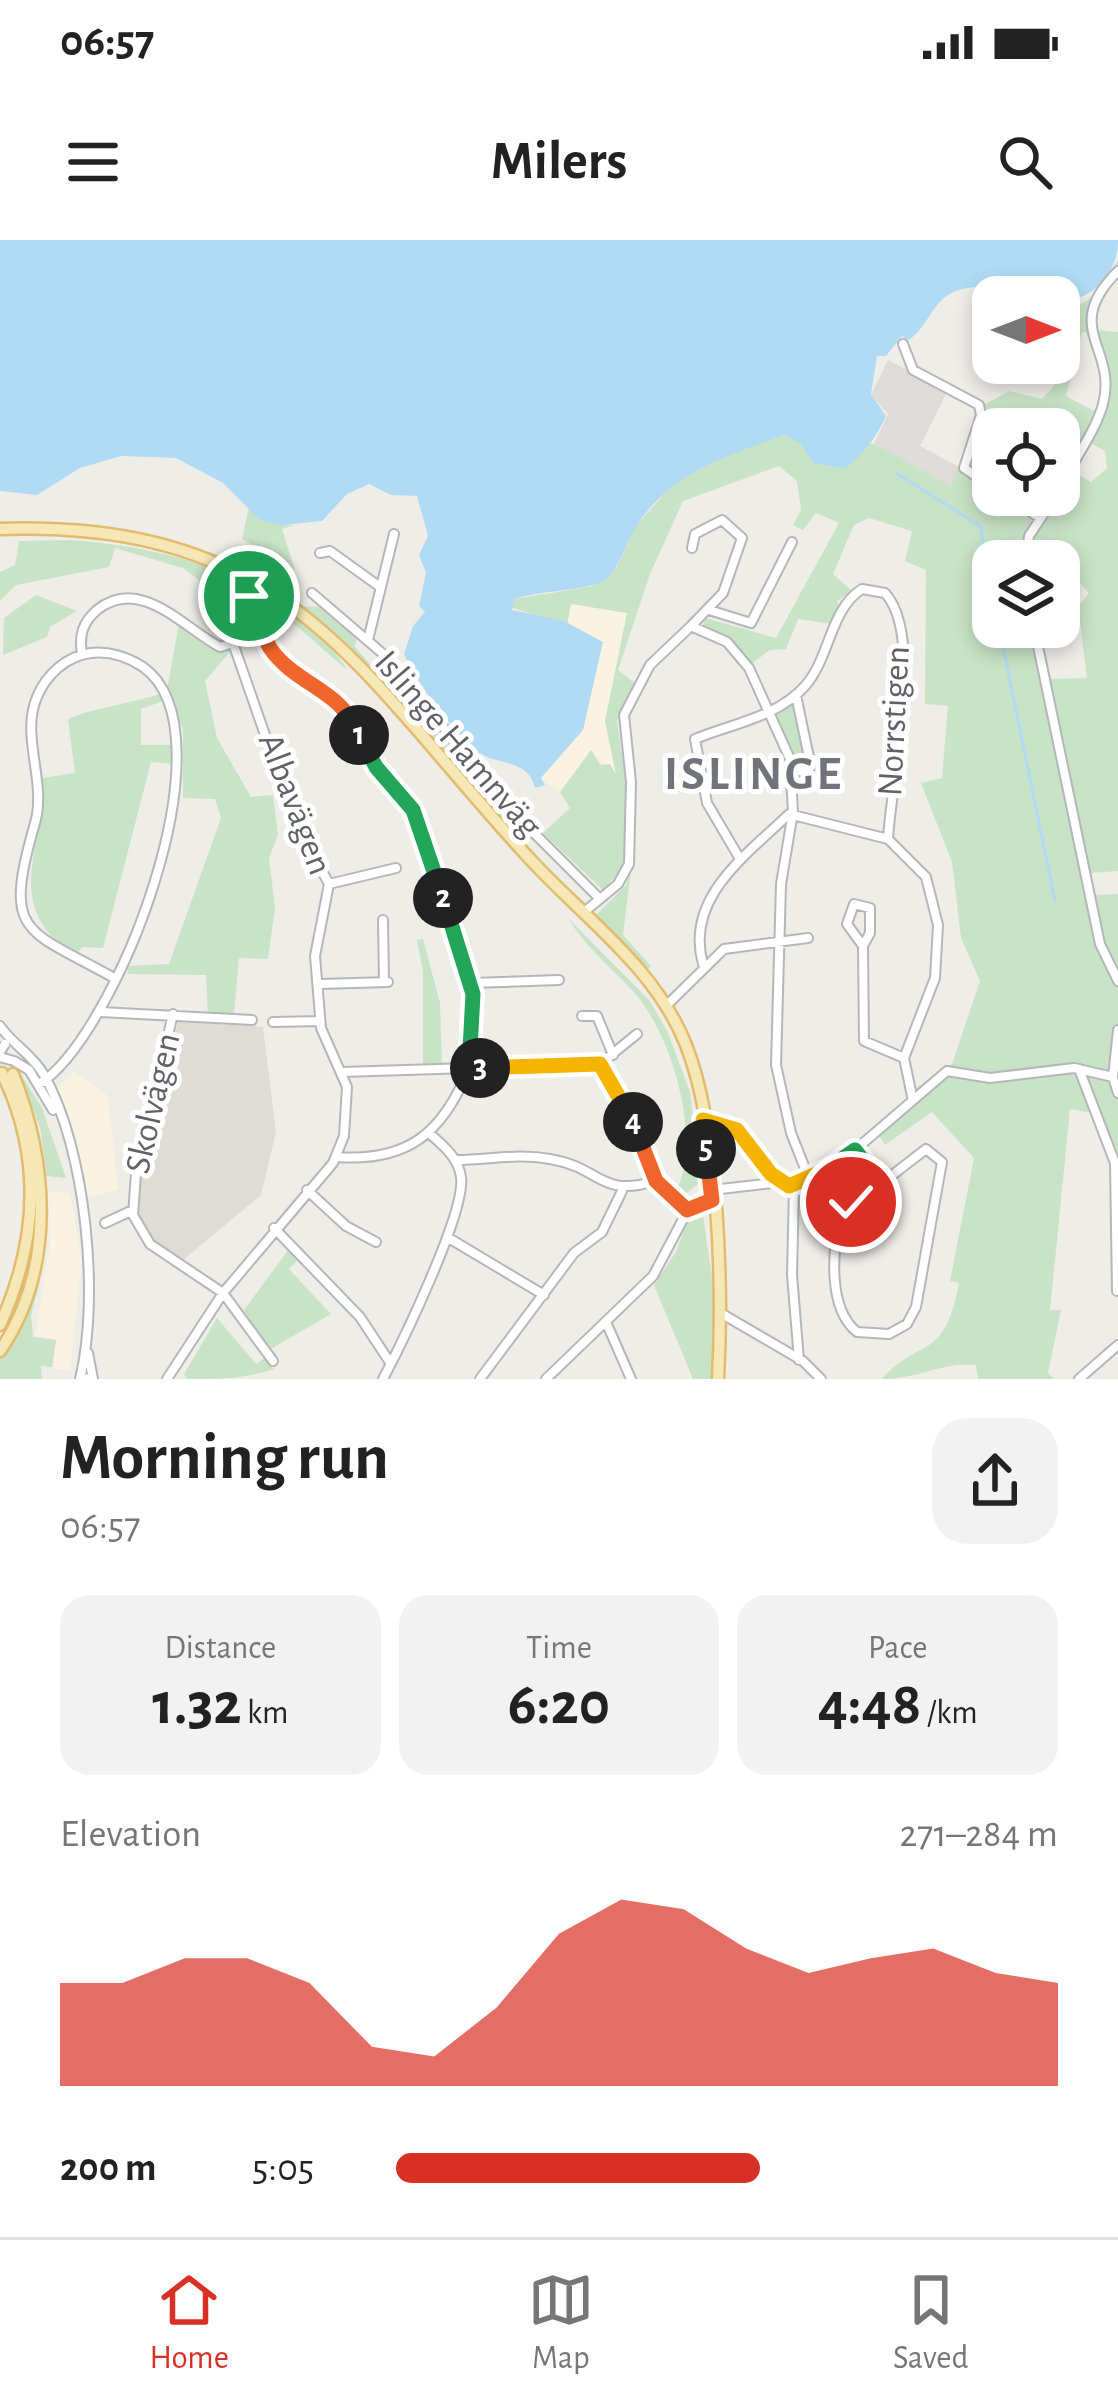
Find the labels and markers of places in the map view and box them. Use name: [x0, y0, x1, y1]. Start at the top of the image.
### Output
pin: [198, 545, 300, 647]
pin: 1: [329, 705, 389, 765]
pin: 2: [413, 868, 473, 928]
pin: 3: [450, 1038, 510, 1098]
pin: 4: [603, 1092, 663, 1152]
pin: 5: [676, 1119, 736, 1179]
pin: [800, 1151, 902, 1253]

